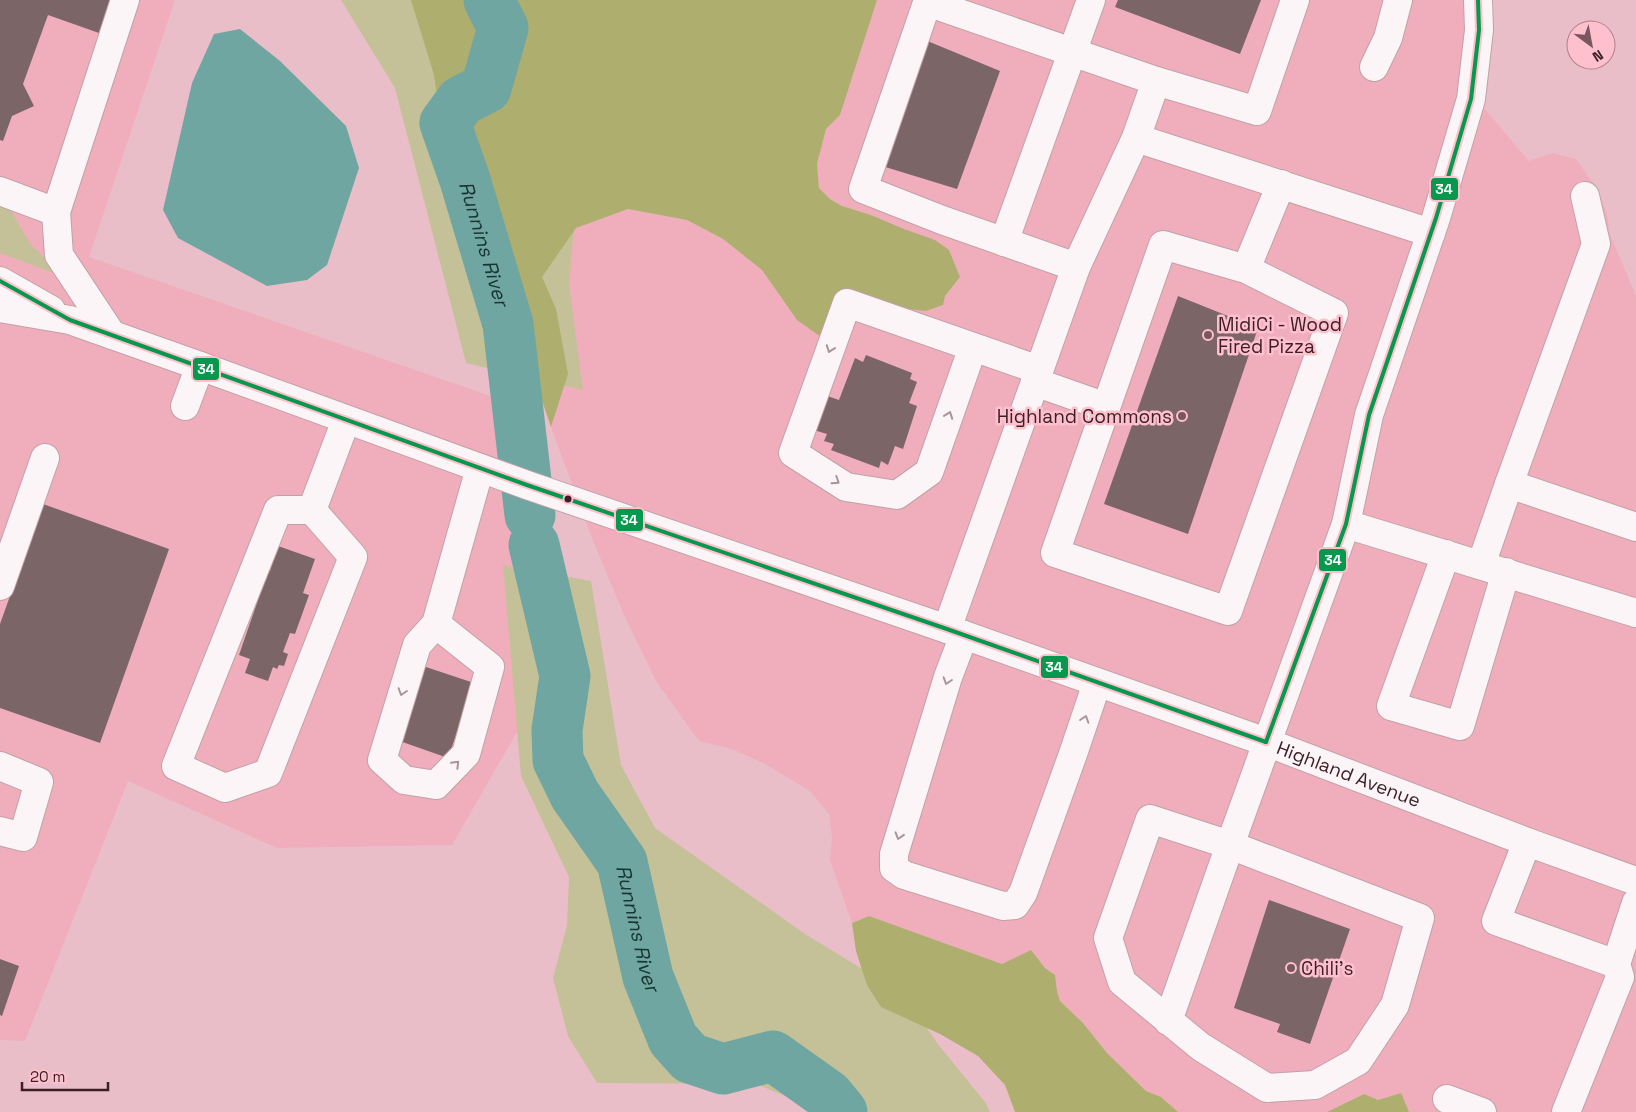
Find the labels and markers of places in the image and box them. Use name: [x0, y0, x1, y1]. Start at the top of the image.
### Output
place label: MidiCi - Wood Fired Pizza: [1218, 312, 1342, 359]
marker: MidiCi - Wood Fired Pizza: [1202, 329, 1214, 341]
place label: Highland Commons: [997, 404, 1172, 429]
marker: Highland Commons: [1176, 410, 1188, 422]
unlabelled marker: [563, 494, 573, 504]
place label: Chili's: [1301, 956, 1354, 981]
marker: Chili's: [1285, 962, 1297, 974]

